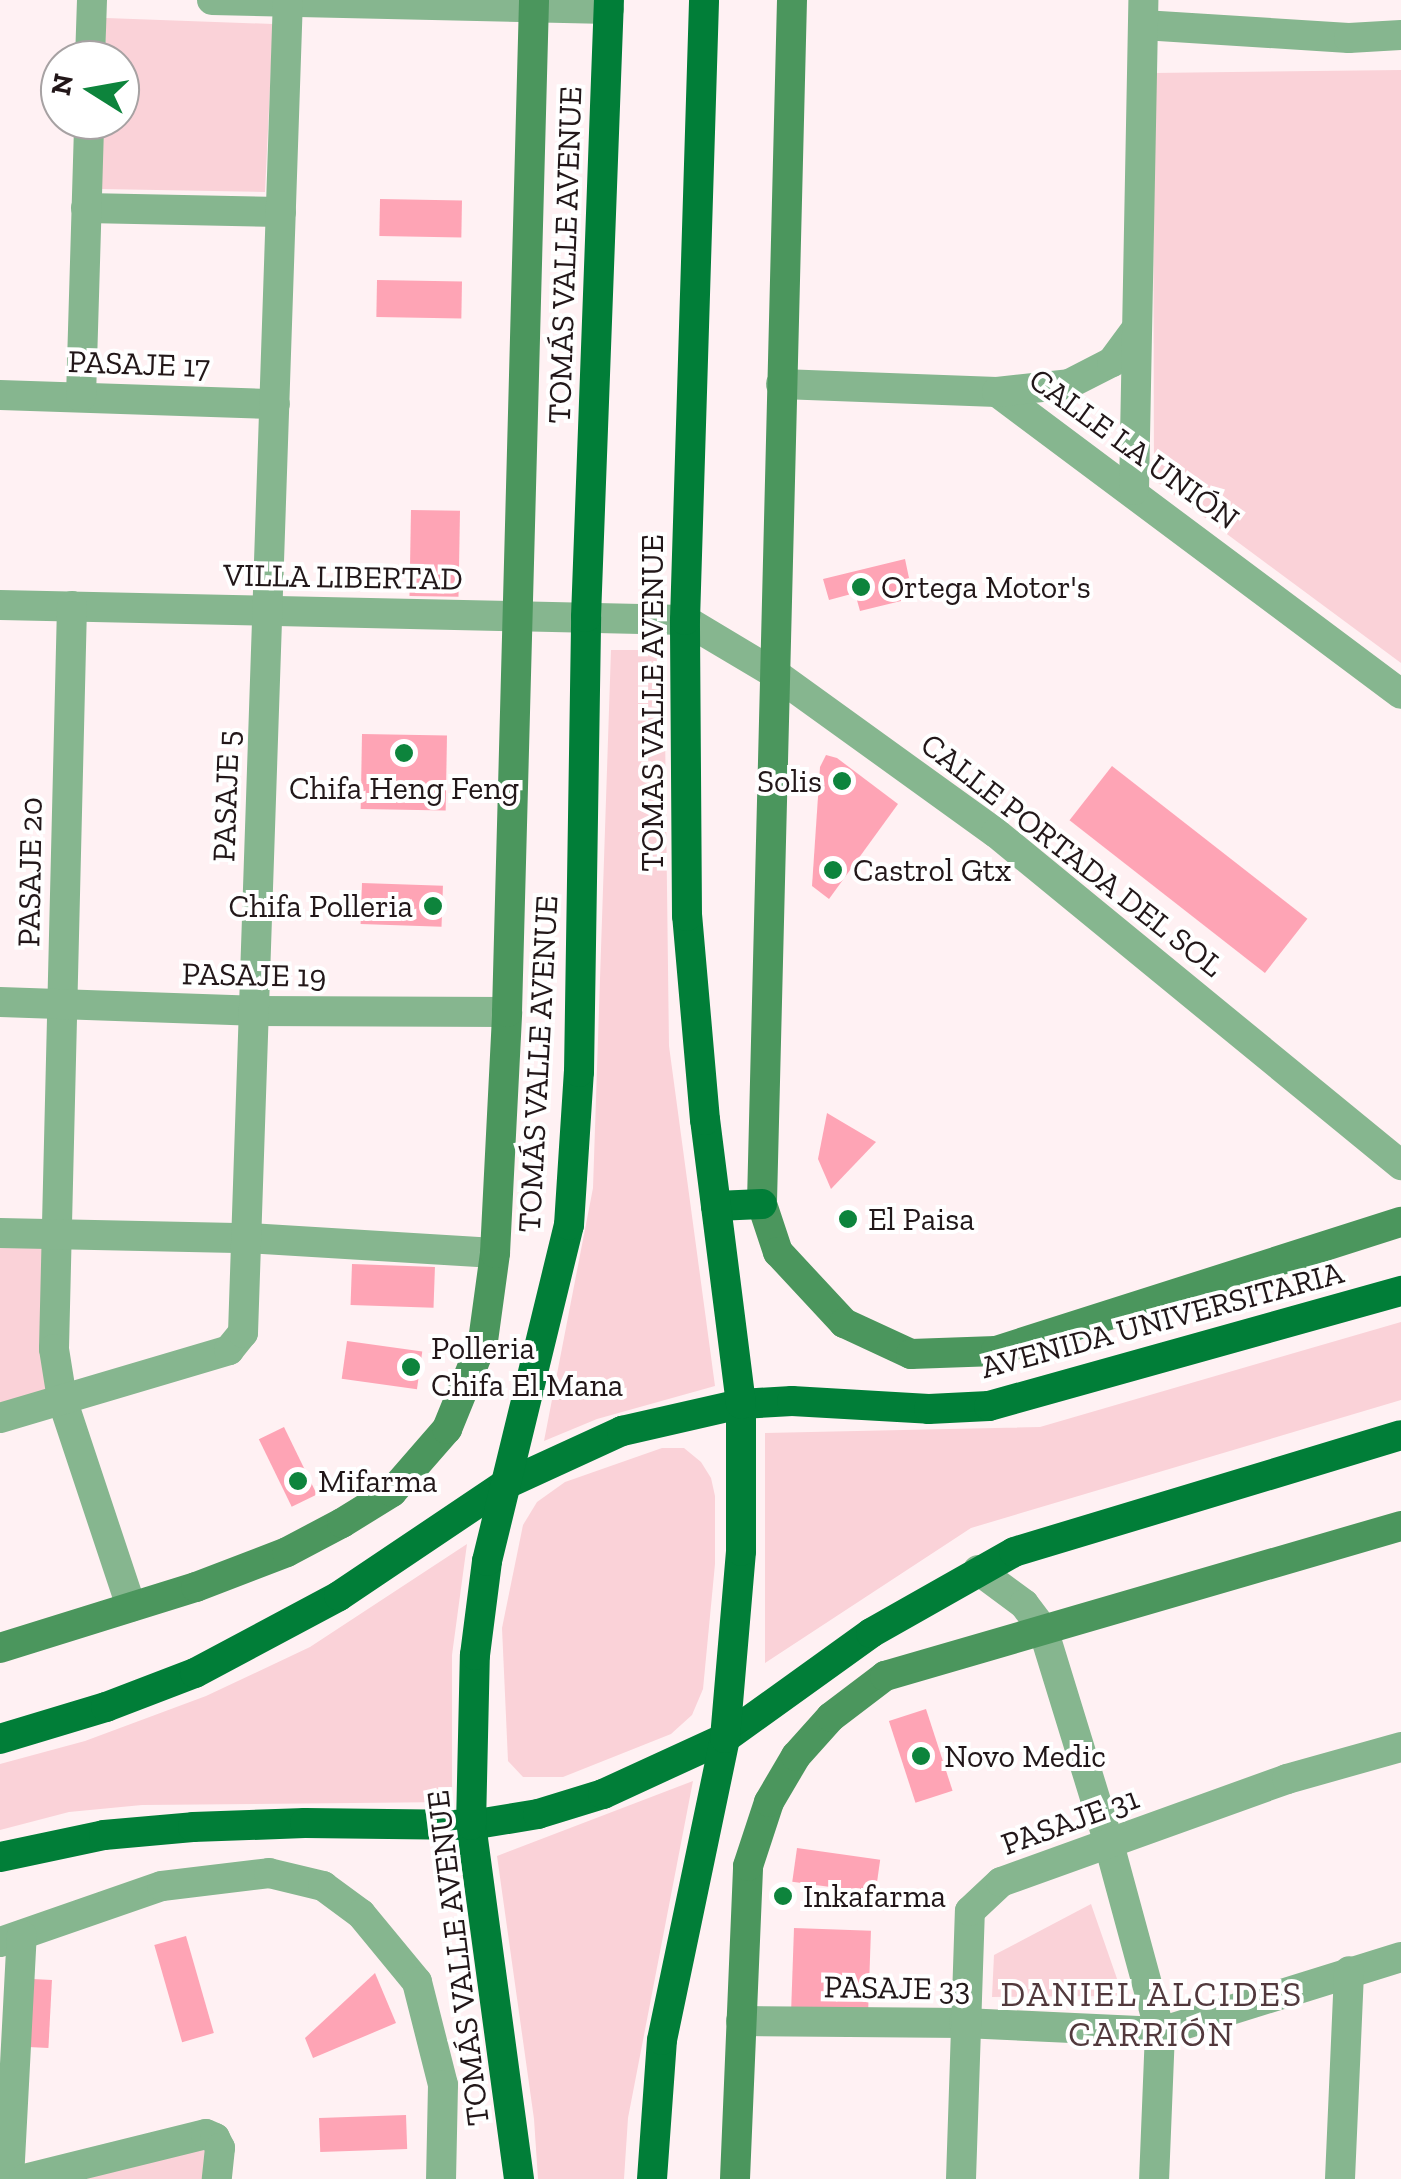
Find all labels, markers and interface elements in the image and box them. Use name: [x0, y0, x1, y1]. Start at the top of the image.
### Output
north arrow: [40, 40, 140, 140]
text: N: [44, 71, 80, 98]
street label: TOMÁS VALLE AVENUE: [540, 85, 590, 425]
street label: PASAJE 17: [67, 342, 211, 386]
street label: CALLE LA UNIÓN: [1021, 360, 1247, 538]
street label: TOMAS VALLE AVENUE: [633, 533, 671, 873]
street label: VILLA LIBERTAD: [222, 556, 464, 598]
place label: Ortega Motor's: [881, 568, 1091, 606]
marker: Ortega Motor's: [850, 576, 872, 598]
street label: CALLE PORTADA DEL SOL: [913, 725, 1231, 985]
street label: PASAJE 5: [205, 730, 247, 862]
marker: Chifa Heng Feng: [393, 742, 415, 764]
place label: Solis: [757, 762, 822, 800]
place label: Chifa Heng Feng: [289, 769, 519, 807]
marker: Solis: [831, 770, 853, 792]
street label: PASAJE 20: [9, 797, 51, 947]
place label: Castrol Gtx: [853, 851, 1011, 889]
marker: Castrol Gtx: [822, 859, 844, 881]
place label: Chifa Polleria: [229, 887, 413, 925]
street label: TOMÁS VALLE AVENUE: [510, 893, 566, 1235]
marker: Chifa Polleria: [422, 895, 444, 917]
street label: PASAJE 19: [181, 955, 327, 995]
place label: El Paisa: [868, 1200, 975, 1238]
marker: El Paisa: [837, 1208, 859, 1230]
street label: AVENIDA UNIVERSITARIA: [976, 1253, 1348, 1387]
place label: Polleria Chifa El Mana: [431, 1330, 623, 1405]
marker: Polleria Chifa El Mana: [400, 1356, 422, 1378]
place label: Mifarma: [318, 1462, 437, 1500]
marker: Mifarma: [287, 1470, 309, 1492]
place label: Novo Medic: [944, 1737, 1106, 1775]
marker: Novo Medic: [908, 1743, 934, 1769]
street label: PASAJE 31: [996, 1778, 1144, 1864]
street label: TOMÁS VALLE AVENUE: [418, 1787, 498, 2129]
place label: Inkafarma: [803, 1877, 946, 1915]
marker: Inkafarma: [772, 1885, 794, 1907]
street label: PASAJE 33: [823, 1968, 971, 2008]
district label: DANIEL ALCIDES CARRIÓN: [999, 1973, 1305, 2055]

